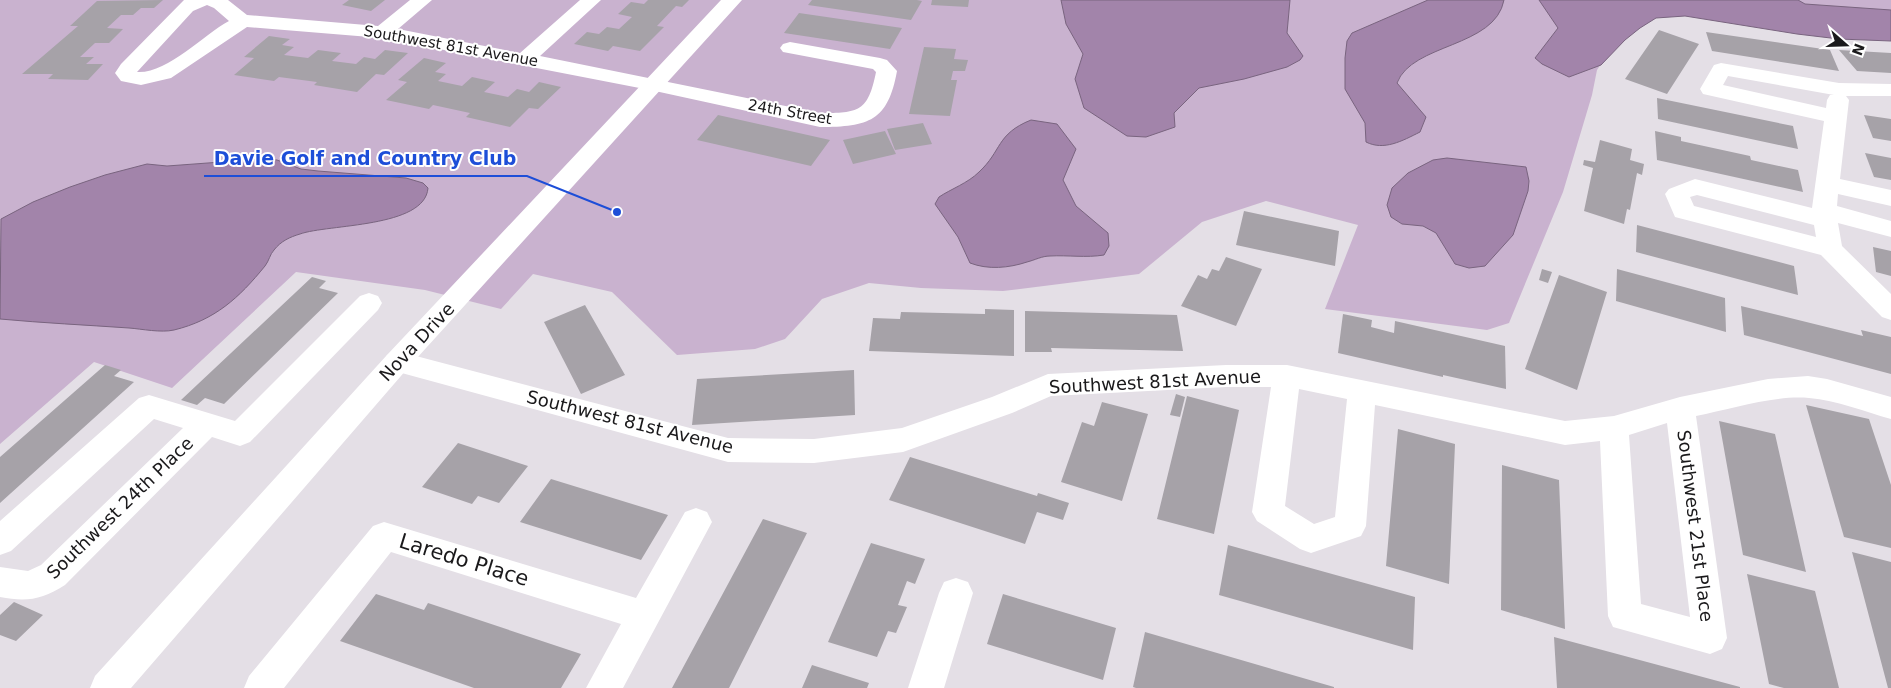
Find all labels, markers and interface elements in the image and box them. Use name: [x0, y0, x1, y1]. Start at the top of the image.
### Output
north arrow: [1821, 20, 1871, 70]
street label: Southwest 81st Avenue: [362, 22, 540, 70]
text: N: [1849, 41, 1868, 58]
street label: 24th Street: [747, 96, 833, 128]
callout: Davie Golf and Country Club: [204, 142, 527, 176]
text: Davie Golf and Country Club: [214, 147, 516, 169]
street label: Nova Drive: [375, 298, 458, 385]
street label: Southwest 81st Avenue: [1048, 365, 1261, 398]
street label: Southwest 81st Avenue: [525, 386, 736, 457]
street label: Southwest 21st Place: [1673, 429, 1718, 623]
street label: Southwest 24th Place: [42, 432, 197, 583]
street label: Laredo Place: [396, 529, 532, 591]

